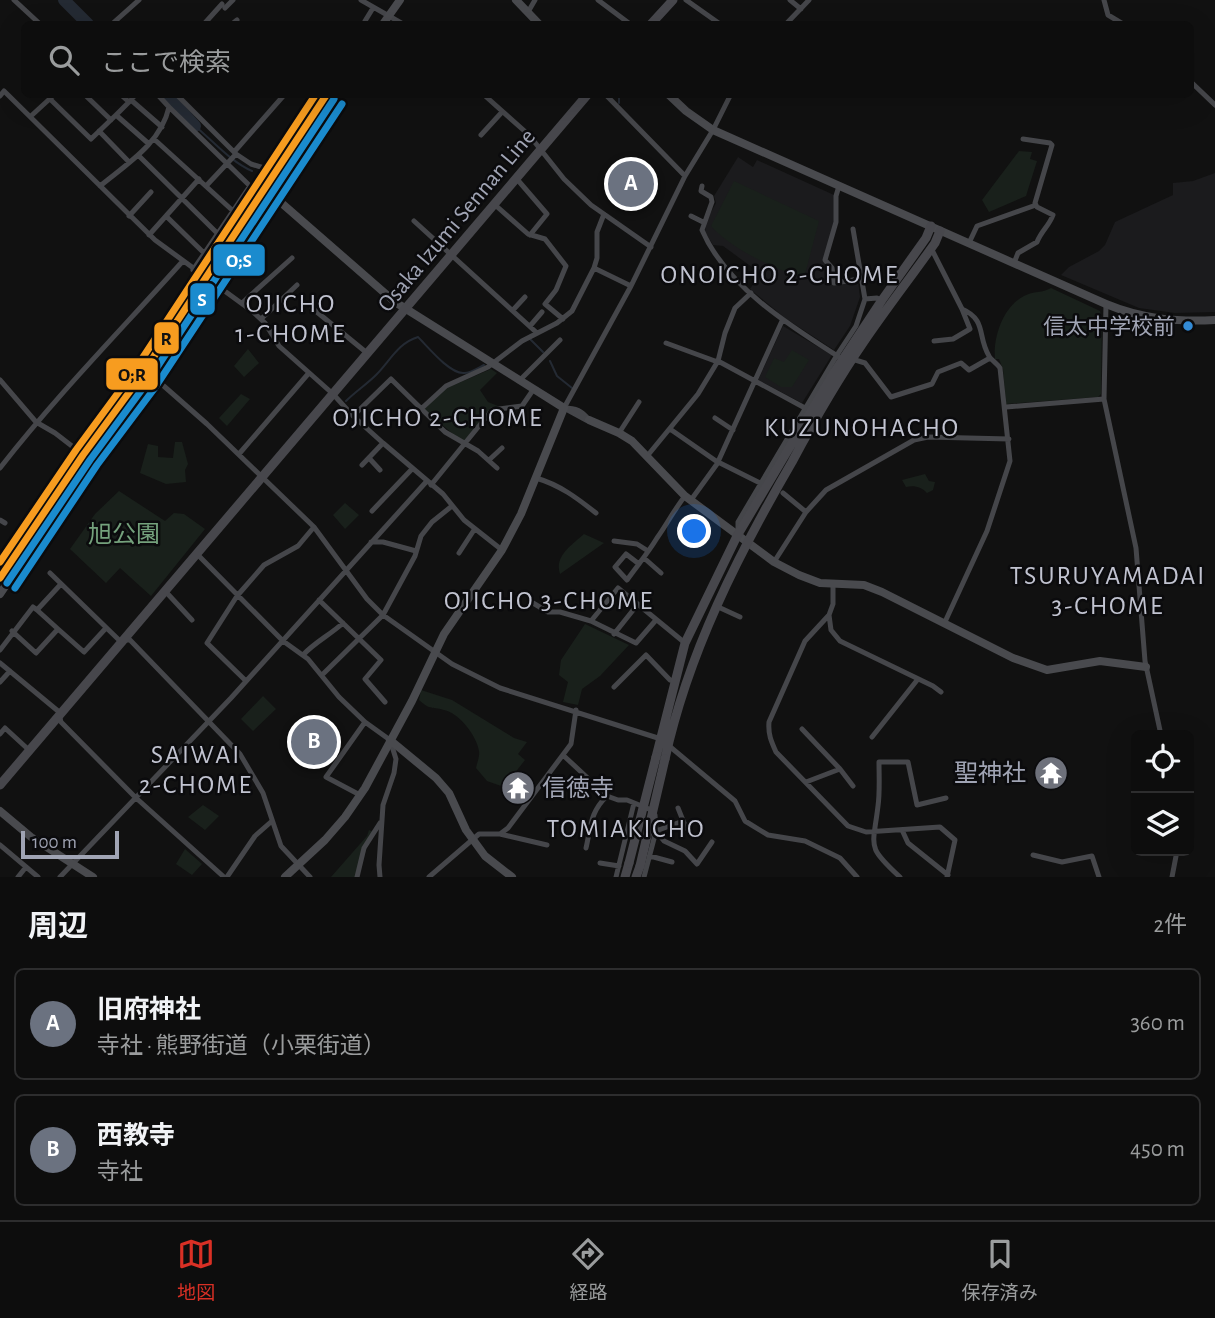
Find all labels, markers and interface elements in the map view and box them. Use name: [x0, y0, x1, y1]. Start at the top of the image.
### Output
search box: [21, 21, 1194, 98]
icon: search: [45, 41, 83, 79]
text: ここで検索: [101, 50, 231, 76]
street label: Osaka Izumi Sennan Line: [373, 124, 540, 317]
pin: A: [608, 158, 654, 210]
line badge: O;S: [212, 243, 266, 277]
text: O;S: [226, 252, 252, 271]
district label: ONOICHO 2-CHOME: [661, 262, 899, 288]
line badge: S: [189, 282, 216, 316]
text: S: [197, 291, 207, 310]
district label: OJICHO 1-CHOME: [235, 291, 347, 347]
place label: 信太中学校前: [1043, 315, 1175, 338]
marker: 信太中学校前: [1181, 319, 1195, 333]
line badge: R: [153, 321, 180, 355]
text: R: [160, 330, 172, 349]
line badge: O;R: [105, 357, 159, 391]
text: O;R: [118, 366, 146, 385]
district label: OJICHO 2-CHOME: [333, 405, 544, 431]
district label: KUZUNOHACHO: [764, 415, 960, 441]
your location: [677, 514, 711, 548]
park label: 旭公園: [88, 522, 160, 547]
district label: TSURUYAMADAI 3-CHOME: [1010, 563, 1206, 619]
district label: OJICHO 3-CHOME: [444, 588, 654, 614]
pin: B: [291, 716, 337, 768]
map controls: [1131, 730, 1194, 856]
button: locate: [1131, 730, 1194, 793]
district label: SAIWAI 2-CHOME: [139, 742, 253, 798]
temple icon: 聖神社: [1032, 754, 1070, 792]
place label: 聖神社: [954, 760, 1026, 786]
temple icon: 信徳寺: [499, 769, 537, 807]
place label: 信徳寺: [542, 775, 614, 801]
button: layers: [1131, 793, 1194, 856]
district label: TOMIAKICHO: [547, 816, 705, 842]
scale bar: [21, 828, 119, 860]
text: 100 m: [32, 833, 77, 852]
text: 周辺: [28, 912, 88, 942]
text: 2件: [1154, 914, 1187, 937]
text: 旧府神社: [97, 997, 201, 1023]
text: A: [46, 1012, 60, 1035]
text: 360 m: [1130, 1012, 1185, 1035]
text: 寺社 · 熊野街道（小栗街道）: [97, 1035, 386, 1058]
text: 西教寺: [97, 1123, 175, 1149]
text: B: [46, 1138, 60, 1161]
text: 450 m: [1130, 1138, 1185, 1161]
text: 寺社: [97, 1161, 143, 1184]
tab: 地図: [177, 1235, 215, 1305]
tab: 経路: [569, 1235, 608, 1305]
tab: 保存済み: [962, 1235, 1038, 1305]

